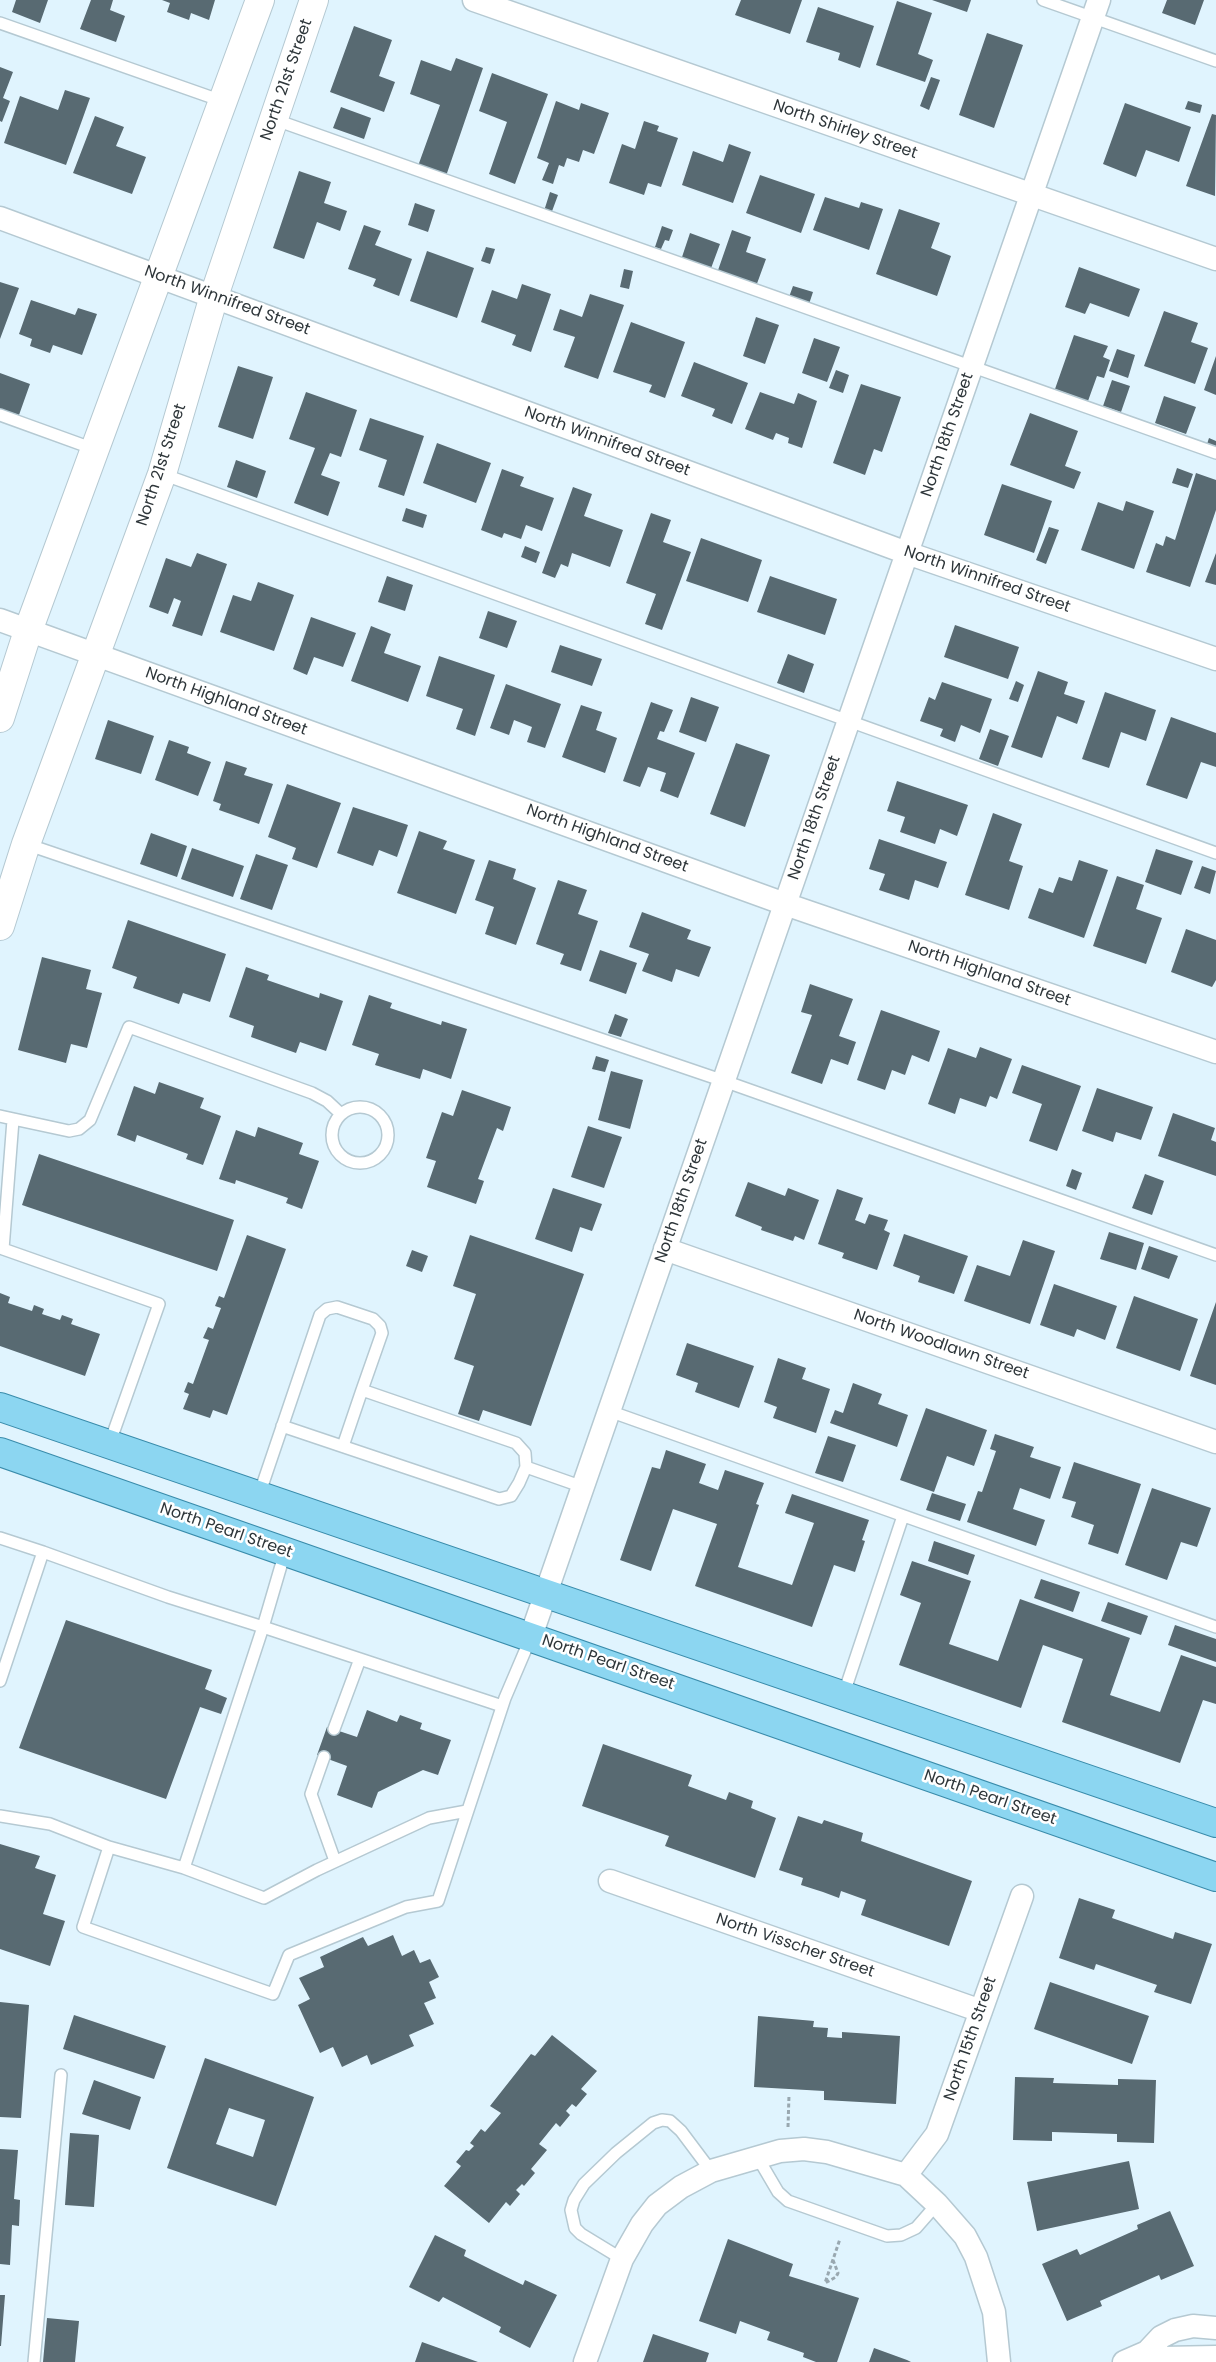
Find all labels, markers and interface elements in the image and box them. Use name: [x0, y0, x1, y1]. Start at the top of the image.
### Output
street label: North 21st Street: [257, 17, 317, 143]
street label: North Shirley Street: [770, 96, 920, 164]
street label: North Winnifred Street: [142, 262, 312, 340]
street label: North 18th Street: [918, 370, 978, 500]
street label: North 21st Street: [133, 401, 191, 529]
street label: North Winnifred Street: [522, 403, 692, 481]
street label: North Winnifred Street: [901, 542, 1073, 618]
street label: North Highland Street: [142, 664, 310, 740]
street label: North 18th Street: [785, 753, 845, 883]
street label: North Highland Street: [523, 801, 691, 877]
street label: North Highland Street: [905, 937, 1073, 1011]
street label: North 18th Street: [652, 1136, 712, 1266]
street label: North Woodlawn Street: [851, 1306, 1031, 1384]
street label: North Pearl Street: [157, 1499, 295, 1563]
street label: North Pearl Street: [539, 1631, 677, 1695]
street label: North Pearl Street: [921, 1766, 1059, 1830]
street label: North Visscher Street: [713, 1910, 877, 1982]
street label: North 15th Street: [941, 1974, 1001, 2104]

